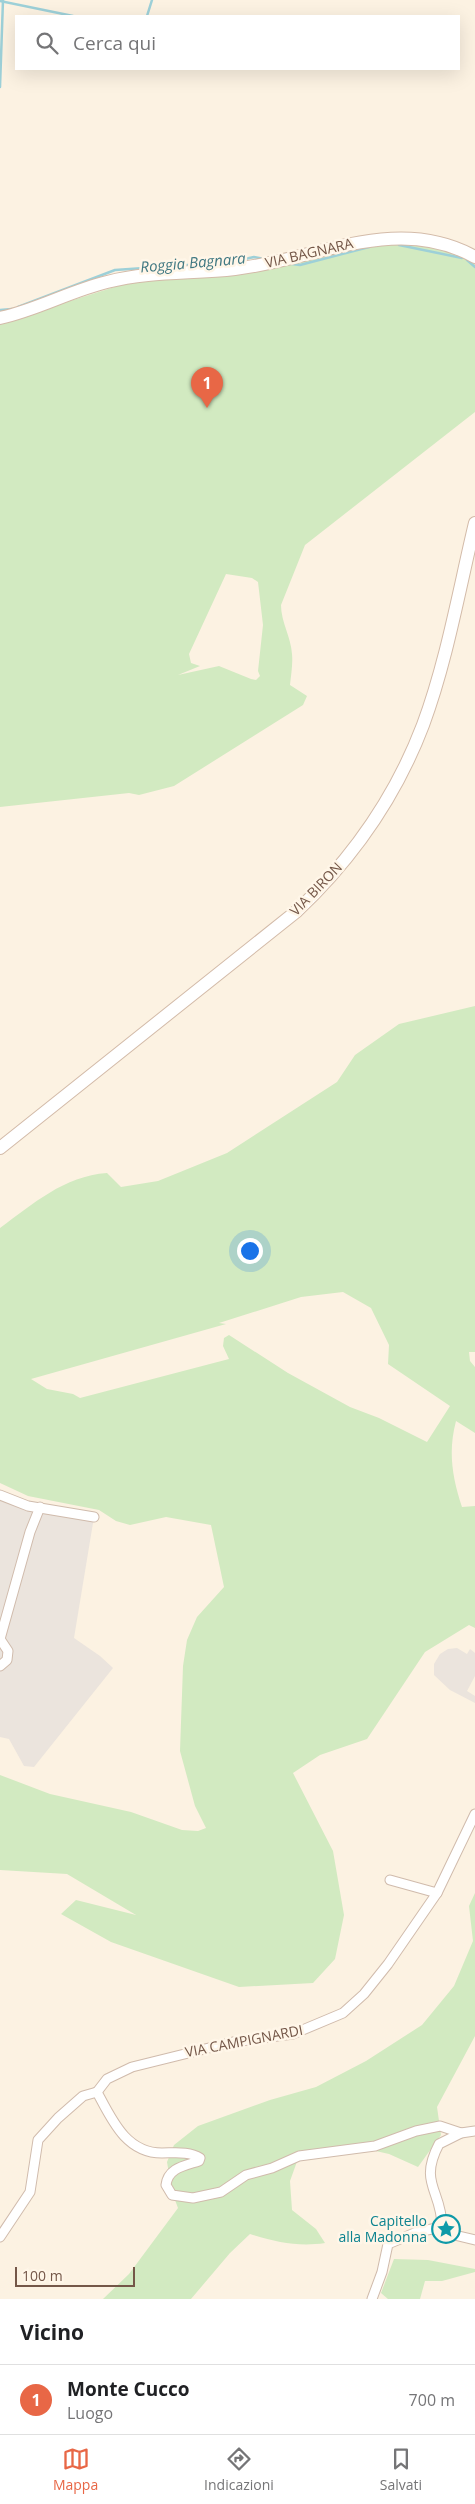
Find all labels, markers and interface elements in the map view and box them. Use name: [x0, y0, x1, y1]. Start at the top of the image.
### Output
search box: [15, 15, 460, 70]
icon: search: [33, 29, 61, 57]
text: Cerca qui: [73, 30, 156, 56]
street label: VIA BAGNARA: [263, 233, 355, 272]
water label: Roggia Bagnara: [139, 247, 247, 277]
pin: 1: [191, 367, 223, 408]
street label: VIA BIRON: [285, 858, 346, 920]
your location: [237, 1238, 263, 1264]
street label: VIA CAMPIGNARDI: [183, 2020, 304, 2061]
place label: Capitello alla Madonna: [338, 2211, 427, 2246]
place icon: Capitello alla Madonna: [431, 2214, 461, 2244]
scale bar: [15, 2264, 135, 2287]
text: 100 m: [22, 2266, 63, 2285]
text: Vicino: [20, 2318, 84, 2346]
text: Monte Cucco: [67, 2376, 189, 2402]
text: 1: [31, 2389, 41, 2411]
text: 700 m: [409, 2389, 455, 2411]
text: Luogo: [67, 2402, 113, 2424]
tab: Mappa: [53, 2445, 98, 2494]
tab: Indicazioni: [204, 2445, 274, 2494]
tab: Salvati: [380, 2445, 422, 2494]

